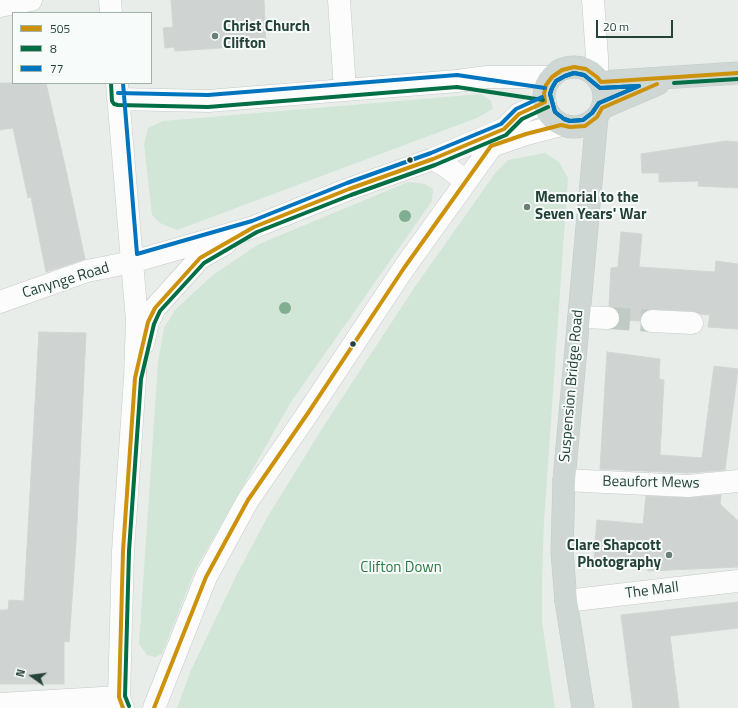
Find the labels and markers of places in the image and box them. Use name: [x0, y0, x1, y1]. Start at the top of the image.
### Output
place label: Christ Church Clifton: [223, 18, 310, 53]
marker: Christ Church Clifton: [210, 31, 220, 41]
unlabelled marker: [405, 155, 415, 165]
place label: Memorial to the Seven Years' War: [535, 189, 646, 224]
marker: Memorial to the Seven Years' War: [522, 202, 532, 212]
unlabelled marker: [348, 339, 358, 349]
place label: Clare Shapcott Photography: [567, 537, 661, 572]
marker: Clare Shapcott Photography: [664, 550, 674, 560]

